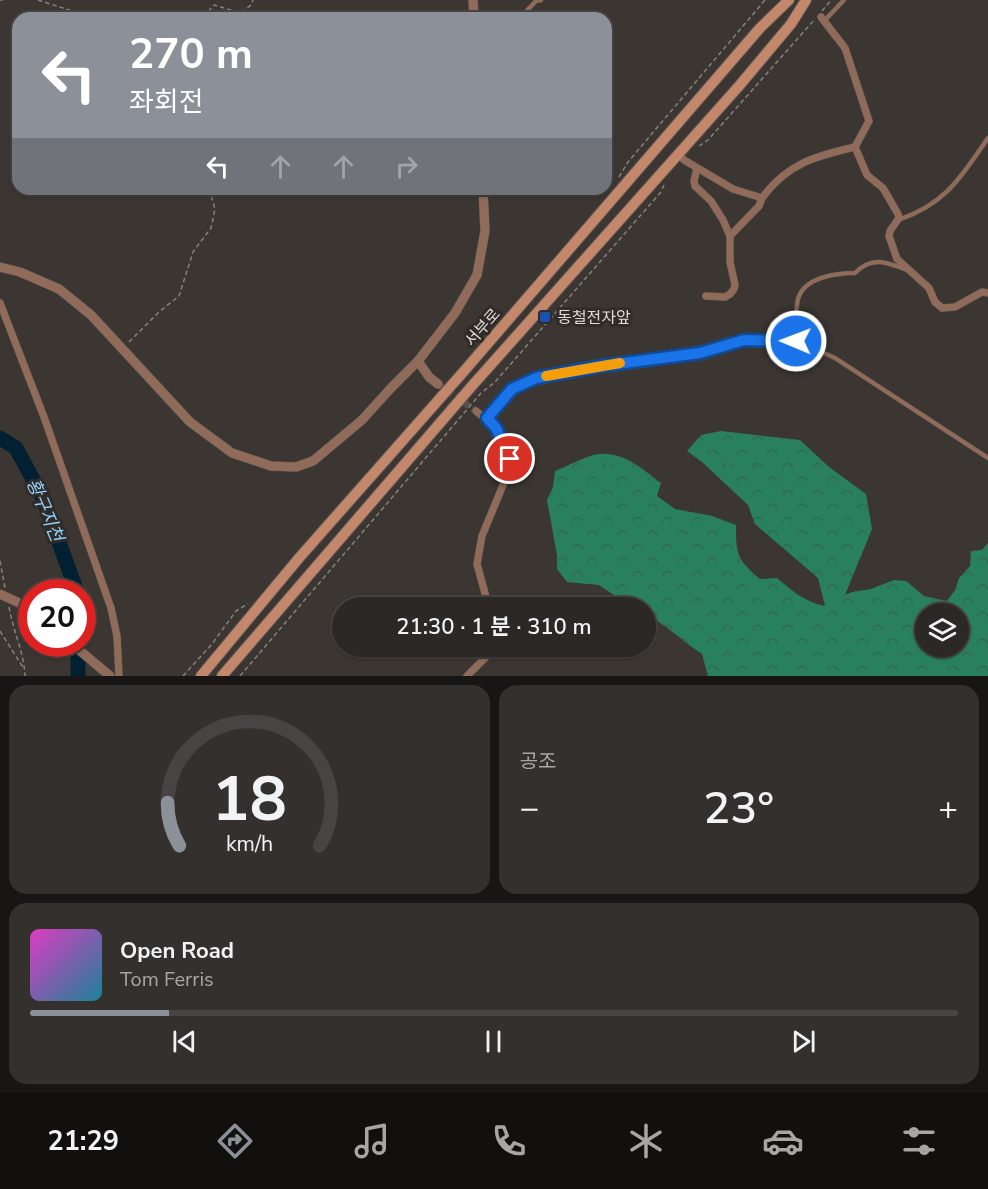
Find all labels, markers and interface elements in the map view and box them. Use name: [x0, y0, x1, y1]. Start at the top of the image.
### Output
text: 270 m: [129, 26, 253, 83]
icon: left: [30, 36, 108, 114]
text: 좌회전: [129, 84, 204, 121]
icon: left: [201, 150, 234, 183]
icon: ahead: [264, 150, 297, 183]
icon: ahead: [327, 150, 360, 183]
icon: right: [390, 150, 423, 183]
street label: 서부로: [460, 304, 506, 352]
place label: 동철전자앞: [557, 307, 631, 329]
position arrow: [764, 309, 828, 373]
marker: 동철전자앞: [538, 310, 552, 324]
pin: [484, 433, 535, 484]
icon: arrive: [493, 442, 526, 475]
water label: 황구지천: [21, 475, 70, 547]
speed limit sign: 20: [18, 579, 96, 657]
map controls: [915, 603, 969, 657]
button: layers: [915, 603, 969, 657]
text: 21:30 · 1 분 · 310 m: [396, 612, 592, 642]
text: 공조: [520, 748, 556, 775]
text: 18: [212, 757, 287, 842]
text: 23°: [703, 778, 774, 839]
text: −: [520, 786, 539, 831]
text: +: [938, 786, 958, 831]
text: km/h: [226, 830, 273, 860]
text: Open Road: [120, 936, 234, 966]
text: Tom Ferris: [120, 966, 214, 993]
icon: previous: [168, 1025, 201, 1058]
icon: pause: [477, 1025, 510, 1058]
icon: next: [787, 1025, 820, 1058]
icon: directions: [214, 1120, 256, 1162]
icon: music: [351, 1120, 393, 1162]
icon: phone: [488, 1120, 530, 1162]
icon: climate: [625, 1120, 667, 1162]
icon: car: [762, 1120, 804, 1162]
icon: filters: [898, 1120, 940, 1162]
text: 21:29: [47, 1123, 119, 1160]

